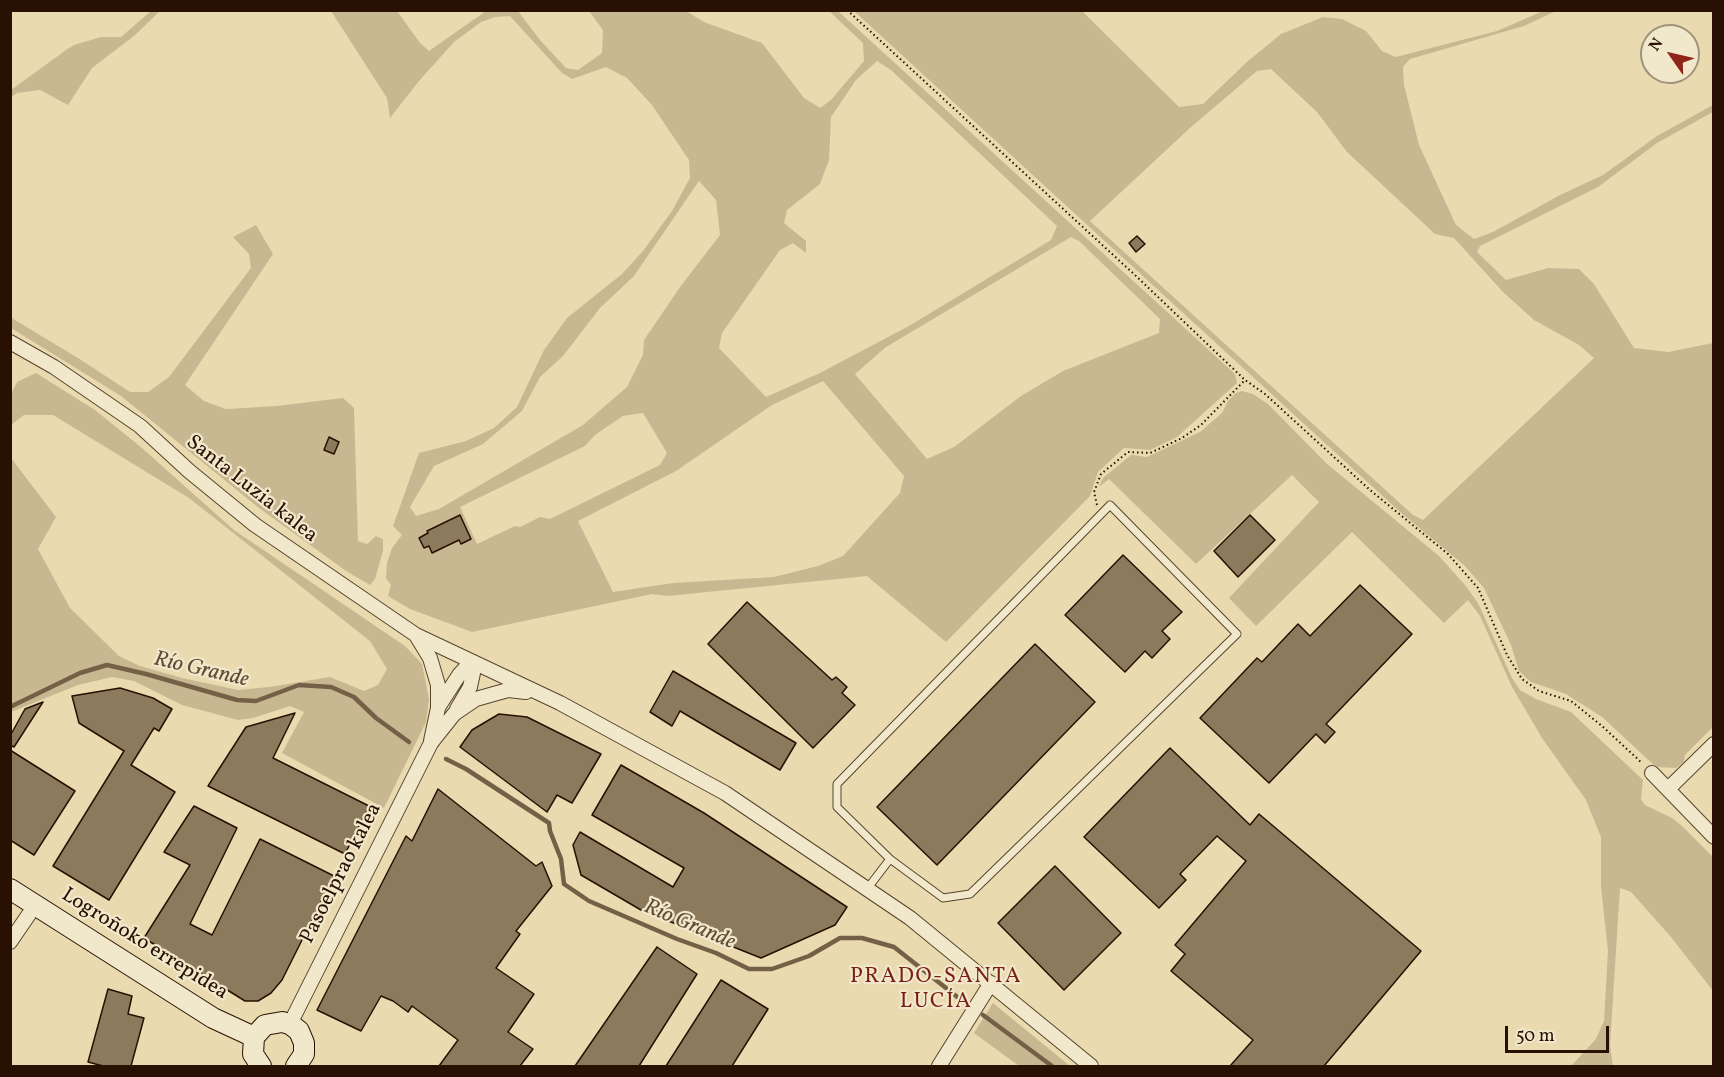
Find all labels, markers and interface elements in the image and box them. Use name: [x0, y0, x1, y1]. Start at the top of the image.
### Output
north arrow: [1640, 24, 1700, 84]
text: N: [1644, 34, 1669, 56]
street label: Santa Luzia kalea: [180, 431, 322, 549]
water label: Río Grande: [151, 647, 251, 695]
street label: Pasoelprao kalea: [296, 800, 388, 948]
street label: Logroñoko errepidea: [56, 884, 232, 1006]
water label: Río Grande: [639, 895, 739, 957]
district label: PRADO-SANTA LUCÍA: [850, 965, 1022, 1016]
scale bar: [1508, 1014, 1612, 1052]
text: 50 m: [1516, 1024, 1555, 1049]

